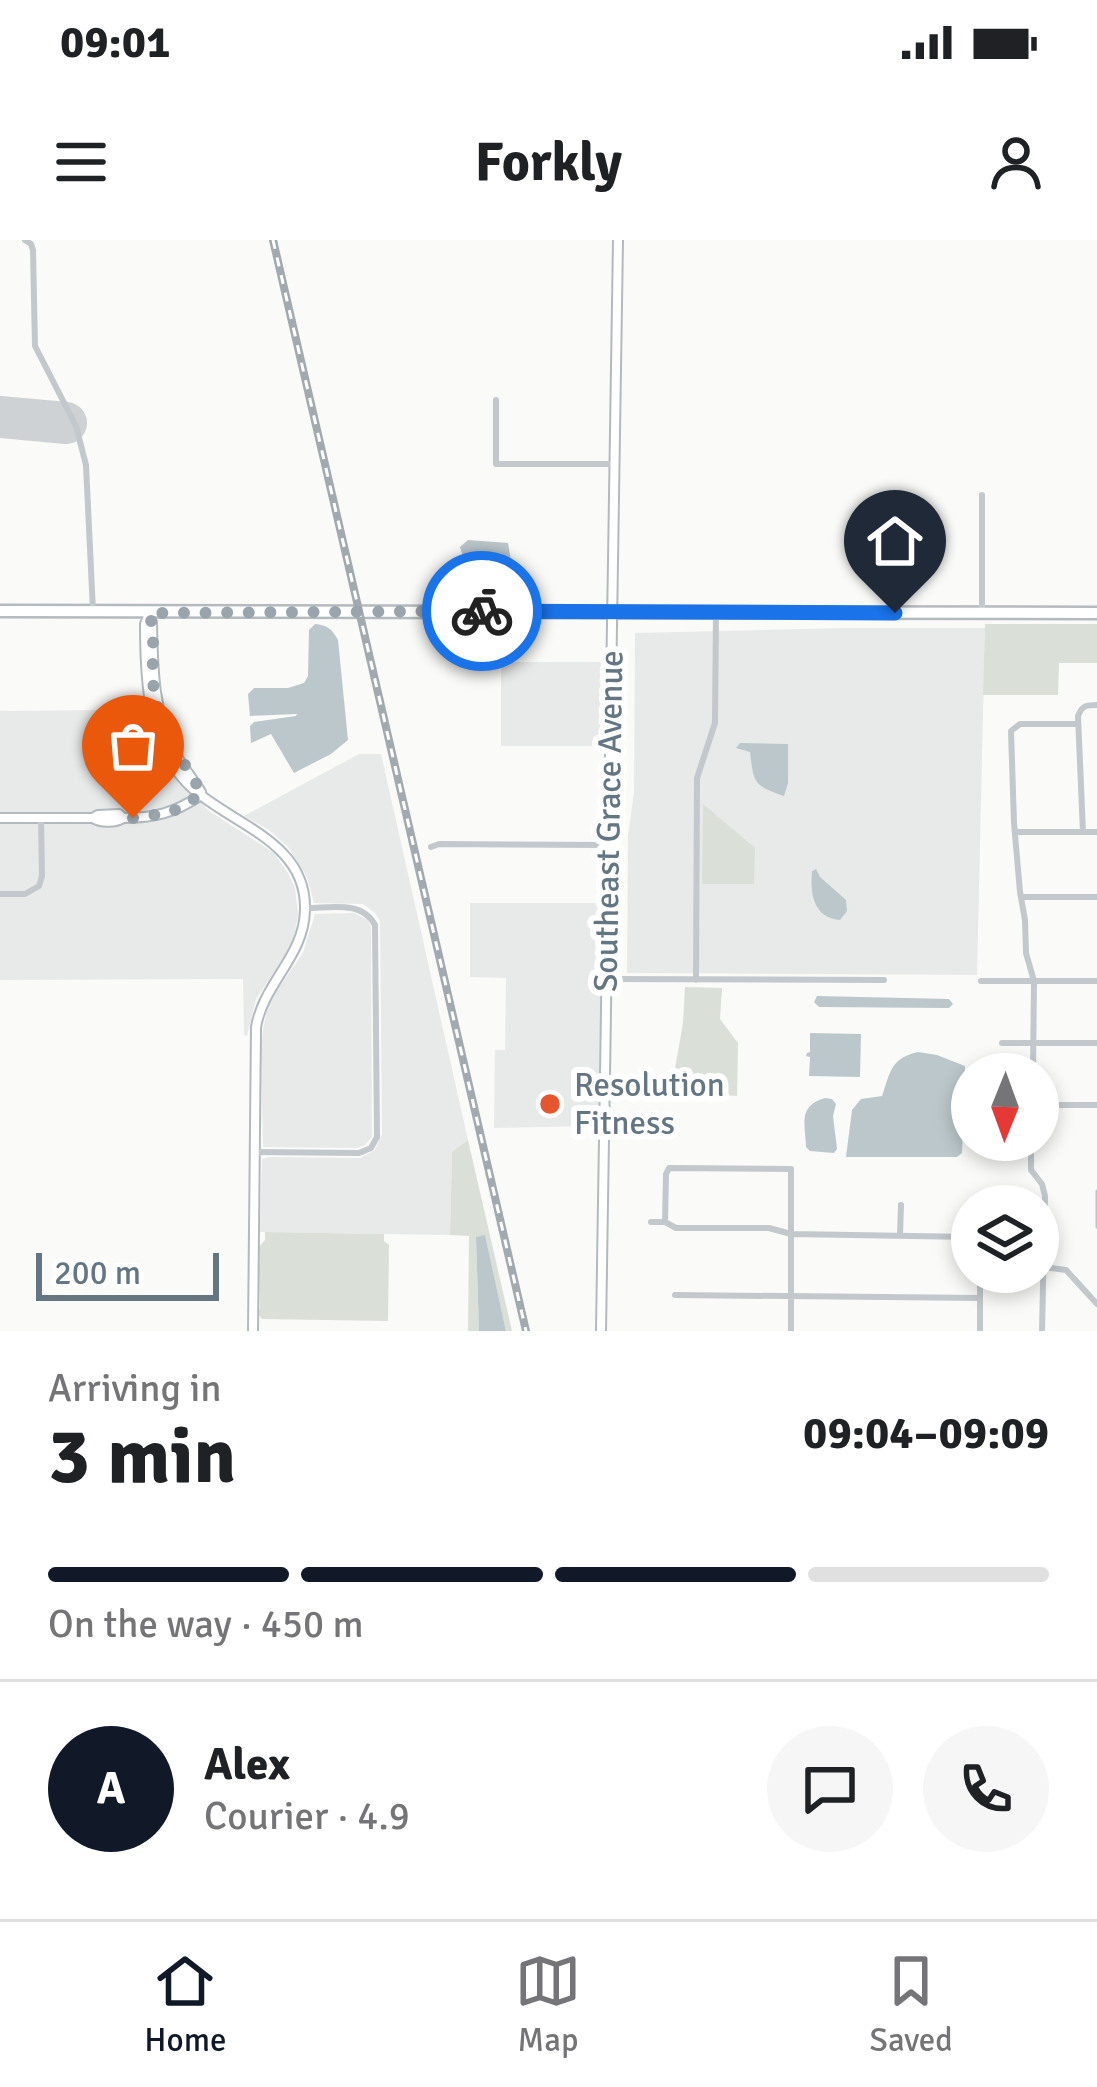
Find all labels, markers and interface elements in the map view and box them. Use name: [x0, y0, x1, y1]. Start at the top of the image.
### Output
text: 09:01: [60, 15, 170, 70]
icon: menu: [48, 129, 114, 195]
text: Forkly: [475, 129, 622, 196]
icon: person: [983, 129, 1049, 195]
pin: [844, 490, 946, 613]
icon: home: [862, 508, 928, 574]
courier: [422, 551, 542, 671]
icon: bike: [449, 578, 515, 644]
street label: Southeast Grace Avenue: [586, 650, 632, 992]
pin: [82, 695, 184, 818]
icon: bag: [100, 713, 166, 779]
north arrow: [951, 1053, 1059, 1161]
map controls: [951, 1053, 1059, 1293]
place label: Resolution Fitness: [574, 1065, 725, 1144]
marker: Resolution Fitness: [537, 1091, 563, 1117]
button: layers: [951, 1185, 1059, 1293]
scale bar: [36, 1247, 219, 1300]
text: 200 m: [54, 1253, 141, 1294]
text: Arriving in: [48, 1364, 222, 1412]
text: 09:04–09:09: [803, 1406, 1049, 1461]
text: 3 min: [48, 1409, 236, 1505]
text: On the way · 450 m: [48, 1600, 364, 1648]
button: chat: [767, 1726, 893, 1852]
button: phone: [923, 1726, 1049, 1852]
text: Alex: [204, 1737, 290, 1792]
text: A: [97, 1761, 125, 1816]
text: Courier · 4.9: [204, 1792, 410, 1840]
tab: Home: [144, 1948, 227, 2061]
tab: Map: [515, 1948, 581, 2061]
tab: Saved: [870, 1948, 953, 2061]

